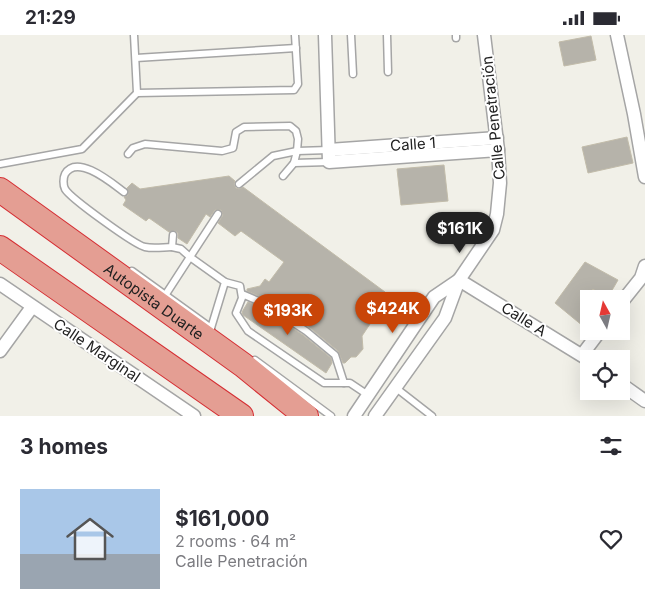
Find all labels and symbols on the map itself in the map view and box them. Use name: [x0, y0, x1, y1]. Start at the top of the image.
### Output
street label: Calle Penetración: [477, 55, 509, 181]
street label: Calle 1: [390, 133, 436, 155]
pin: $161K: [425, 211, 495, 254]
street label: Autopista Duarte: [100, 259, 208, 343]
north arrow: [580, 290, 630, 340]
pin: $424K: [358, 291, 428, 334]
pin: $193K: [253, 293, 323, 336]
street label: Calle A: [498, 298, 550, 340]
street label: Calle Marginal: [50, 314, 144, 386]

